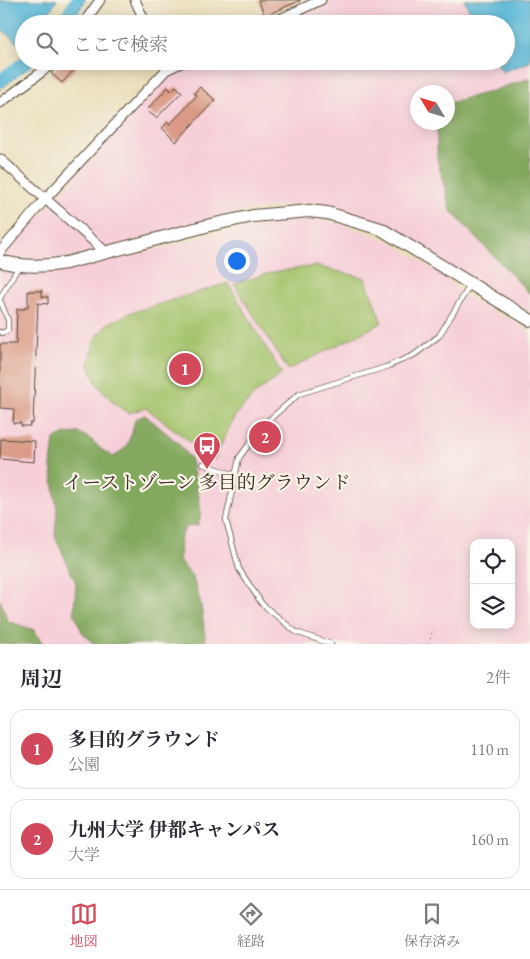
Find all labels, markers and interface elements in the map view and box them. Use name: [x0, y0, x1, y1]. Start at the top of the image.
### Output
search box: [15, 15, 515, 70]
icon: search: [33, 29, 61, 57]
text: ここで検索: [73, 32, 168, 57]
north arrow: [410, 85, 455, 130]
your location: [224, 248, 250, 274]
pin: 1: [169, 350, 201, 388]
pin: 2: [249, 418, 281, 456]
bus stop icon: イーストゾーン 多目的グラウンド: [192, 431, 222, 470]
place label: イーストゾーン 多目的グラウンド: [63, 470, 351, 495]
map controls: [470, 539, 515, 629]
button: locate: [470, 539, 515, 584]
button: layers: [470, 584, 515, 629]
text: 周辺: [20, 665, 62, 692]
text: 2件: [486, 667, 510, 688]
text: 多目的グラウンド: [68, 727, 220, 752]
text: 1: [33, 739, 41, 760]
text: 110 m: [470, 739, 509, 760]
text: 公園: [68, 754, 100, 775]
text: 九州大学 伊都キャンパス: [68, 817, 280, 842]
text: 2: [33, 829, 41, 850]
text: 160 m: [470, 829, 509, 850]
text: 大学: [68, 844, 100, 865]
tab: 地図: [70, 900, 98, 950]
tab: 経路: [237, 900, 265, 950]
tab: 保存済み: [404, 900, 460, 950]

